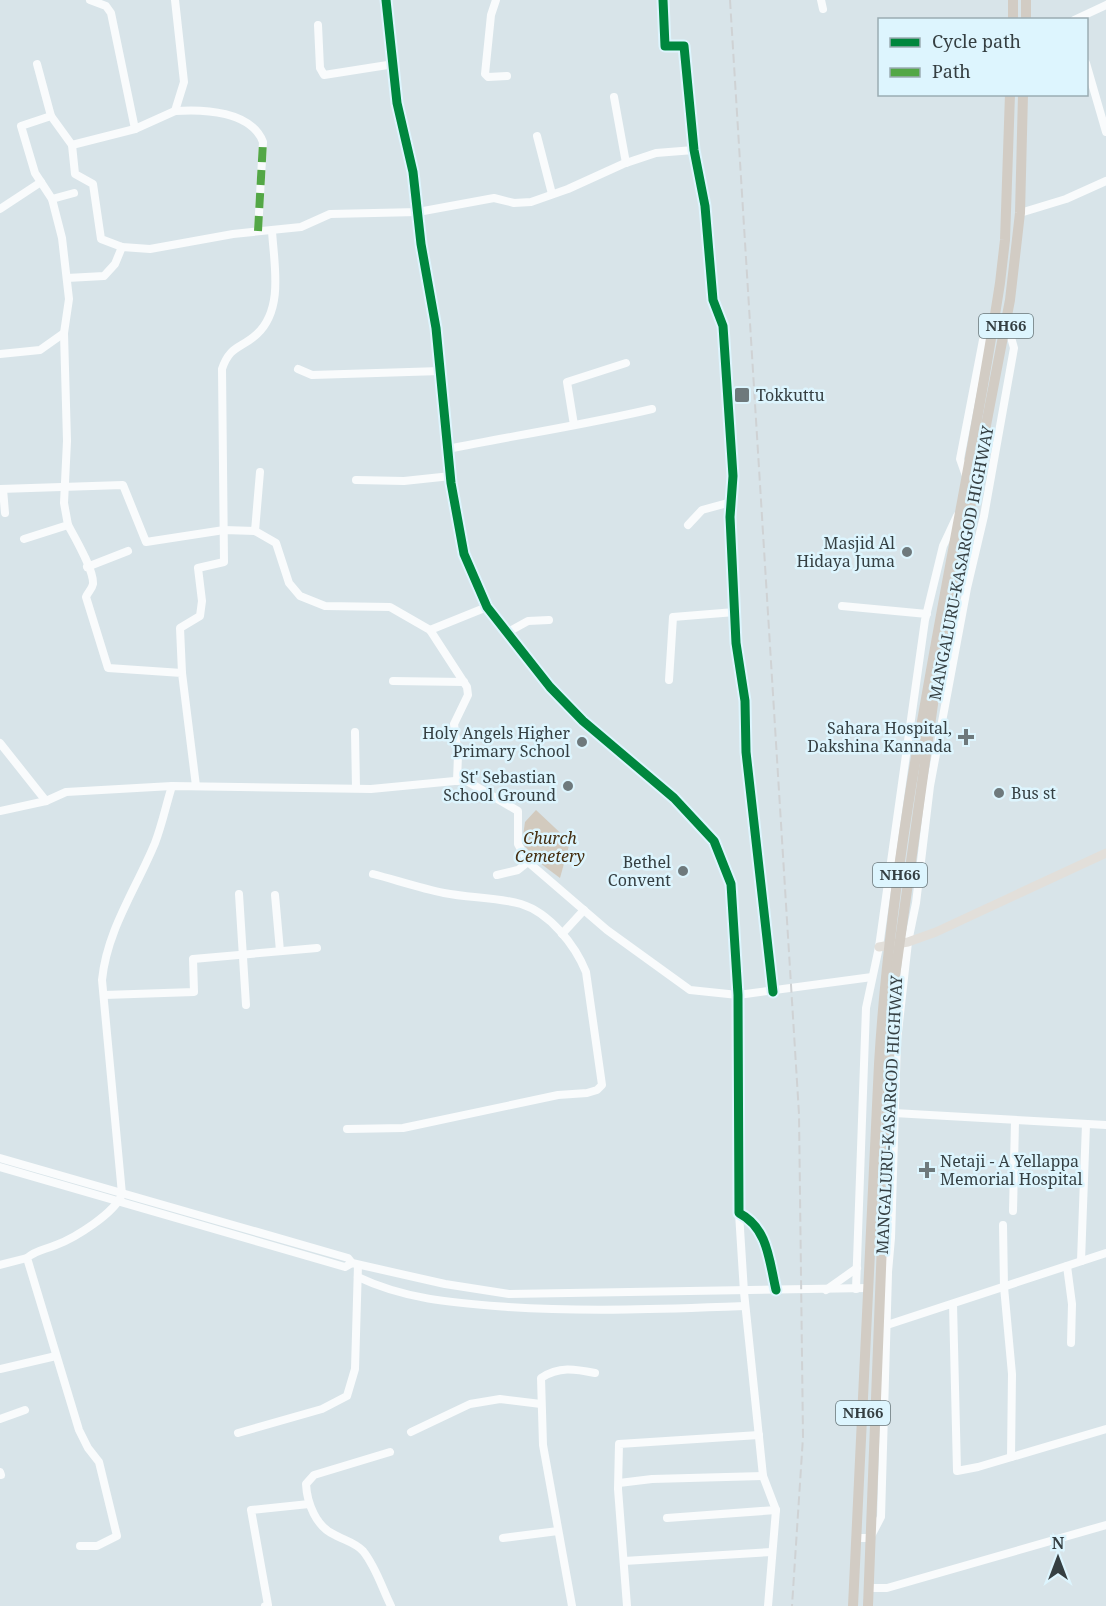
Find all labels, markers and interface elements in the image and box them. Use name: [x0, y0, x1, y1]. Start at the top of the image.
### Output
legend: [878, 18, 1088, 96]
text: Cycle path: [932, 29, 1021, 53]
text: Path: [932, 59, 971, 83]
road number: NH66: [979, 314, 1033, 338]
place label: Tokkuttu: [756, 384, 825, 406]
marker: Tokkuttu: [733, 386, 751, 404]
street label: MANGALURU-KASARGOD HIGHWAY: [924, 423, 999, 702]
place label: Masjid Al Hidaya Juma: [796, 532, 895, 572]
marker: Masjid Al Hidaya Juma: [900, 545, 914, 559]
place label: Sahara Hospital, Dakshina Kannada: [807, 717, 952, 757]
place label: Holy Angels Higher Primary School: [422, 722, 570, 762]
marker: Sahara Hospital, Dakshina Kannada: [957, 728, 975, 746]
marker: Holy Angels Higher Primary School: [575, 735, 589, 749]
place label: St' Sebastian School Ground: [443, 766, 556, 806]
marker: St' Sebastian School Ground: [561, 779, 575, 793]
place label: Bus st: [1011, 782, 1056, 804]
marker: Bus st: [992, 786, 1006, 800]
park label: Church Cemetery: [515, 827, 585, 867]
place label: Bethel Convent: [608, 851, 671, 891]
road number: NH66: [873, 863, 927, 887]
marker: Bethel Convent: [676, 864, 690, 878]
street label: MANGALURU-KASARGOD HIGHWAY: [871, 974, 907, 1255]
place label: Netaji - A Yellappa Memorial Hospital: [940, 1150, 1082, 1190]
marker: Netaji - A Yellappa Memorial Hospital: [918, 1161, 936, 1179]
road number: NH66: [836, 1401, 890, 1425]
north arrow: [1028, 1528, 1088, 1588]
text: N: [1052, 1532, 1065, 1554]

